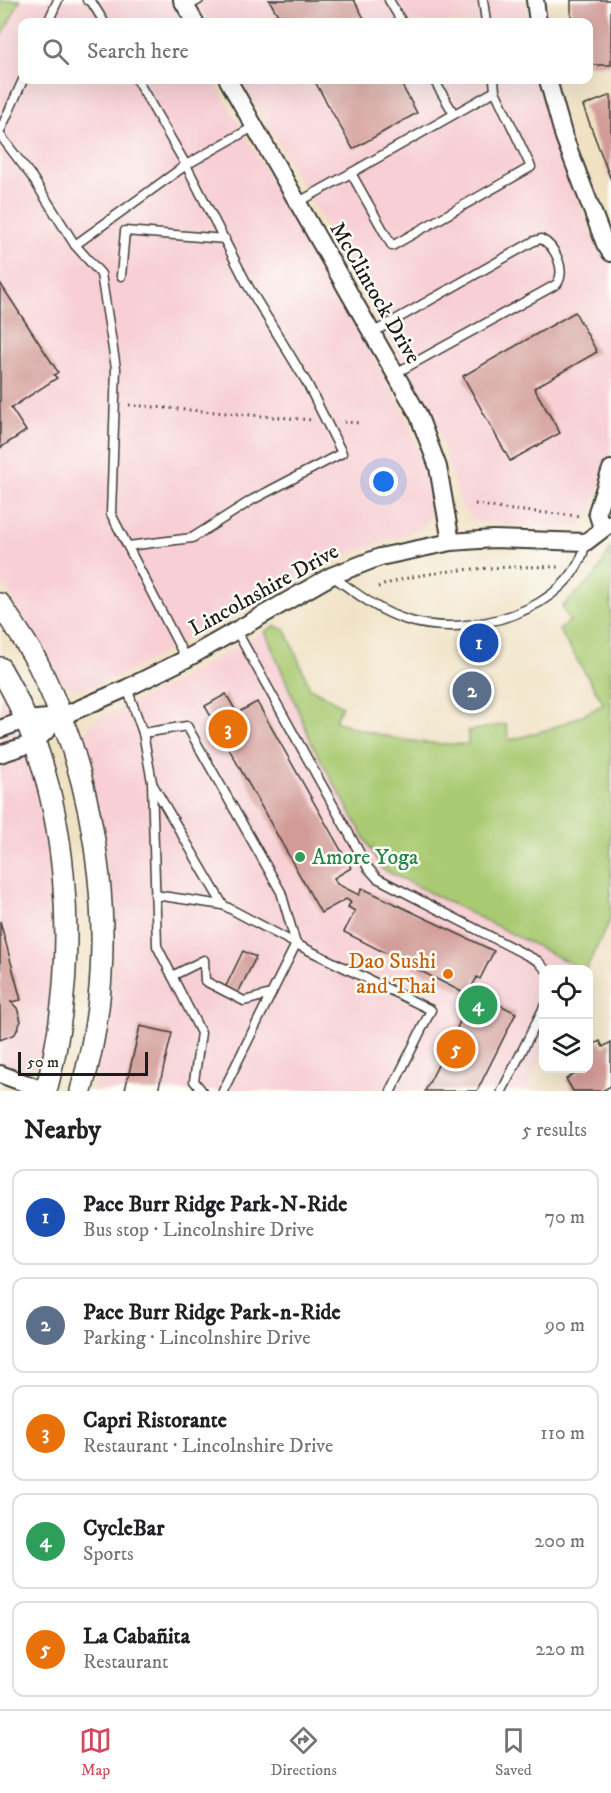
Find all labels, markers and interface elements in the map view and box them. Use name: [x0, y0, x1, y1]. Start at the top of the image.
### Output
search box: [18, 18, 593, 84]
icon: search: [39, 35, 72, 68]
text: Search here: [87, 38, 189, 65]
street label: McClintock Drive: [323, 217, 427, 369]
your location: [369, 467, 398, 496]
street label: Lincolnshire Drive: [185, 538, 343, 642]
pin: 1: [460, 620, 498, 666]
pin: 2: [452, 668, 492, 714]
pin: 3: [208, 706, 248, 752]
place label: Amore Yoga: [312, 844, 419, 871]
marker: Amore Yoga: [293, 850, 307, 864]
place label: Dao Sushi and Thai: [348, 948, 436, 1000]
map controls: [539, 965, 593, 1073]
button: locate: [539, 965, 593, 1019]
marker: Dao Sushi and Thai: [441, 967, 455, 981]
pin: 4: [458, 982, 498, 1028]
button: layers: [539, 1019, 593, 1073]
pin: 5: [436, 1026, 476, 1072]
scale bar: [18, 1049, 148, 1076]
text: 50 m: [27, 1052, 59, 1072]
text: Nearby: [24, 1114, 101, 1147]
text: 5 results: [522, 1118, 587, 1143]
text: Pace Burr Ridge Park-N-Ride: [83, 1191, 347, 1218]
text: 1: [42, 1205, 49, 1230]
text: 70 m: [544, 1205, 585, 1230]
text: Bus stop · Lincolnshire Drive: [83, 1218, 314, 1243]
text: Pace Burr Ridge Park-n-Ride: [83, 1299, 341, 1326]
text: 2: [41, 1313, 50, 1338]
text: 90 m: [545, 1313, 585, 1338]
text: Parking · Lincolnshire Drive: [83, 1326, 311, 1351]
text: Capri Ristorante: [83, 1407, 227, 1434]
text: 3: [42, 1421, 49, 1446]
text: 110 m: [540, 1421, 585, 1446]
text: Restaurant · Lincolnshire Drive: [83, 1434, 333, 1459]
text: CycleBar: [83, 1515, 164, 1542]
text: 4: [40, 1529, 51, 1554]
text: 200 m: [534, 1529, 585, 1554]
text: Sports: [83, 1542, 134, 1567]
text: La Cabañita: [83, 1623, 190, 1650]
text: 5: [41, 1637, 50, 1662]
text: 220 m: [535, 1637, 585, 1662]
text: Restaurant: [83, 1650, 168, 1675]
tab: Map: [79, 1724, 112, 1780]
tab: Directions: [270, 1724, 337, 1780]
tab: Saved: [495, 1724, 532, 1780]

